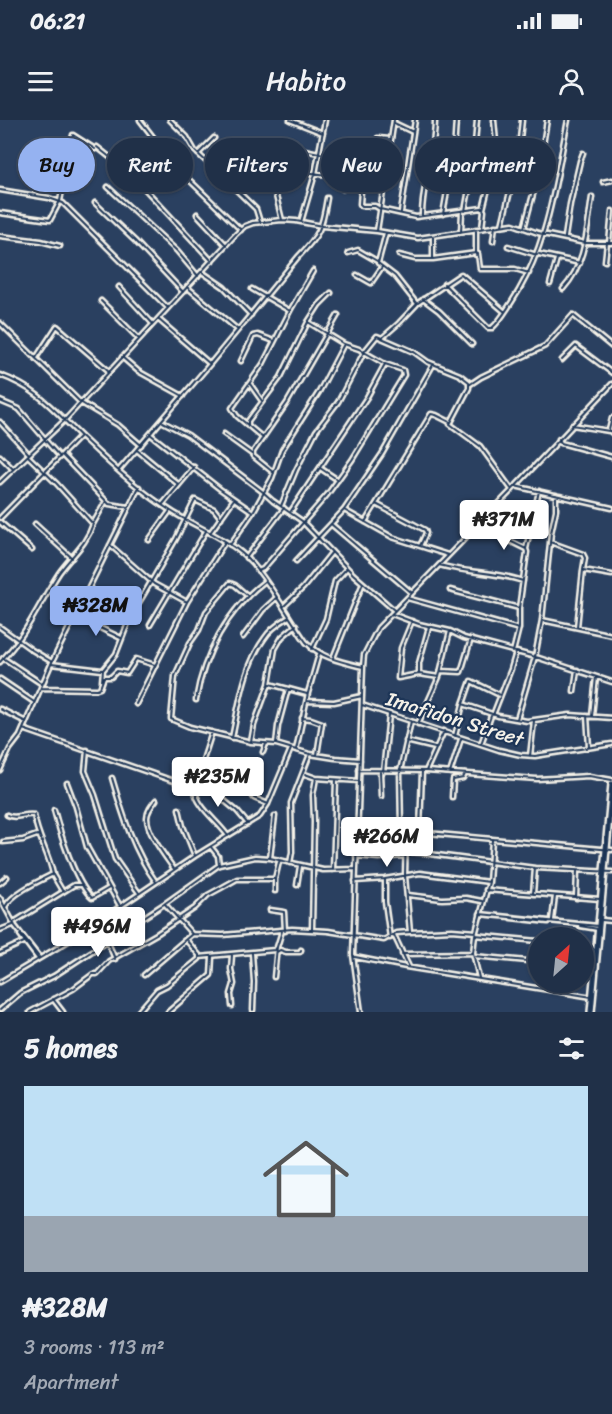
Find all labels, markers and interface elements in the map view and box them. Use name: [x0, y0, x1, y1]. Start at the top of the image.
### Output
text: 06:21: [30, 2, 85, 41]
text: Habito: [266, 57, 346, 105]
icon: menu: [24, 65, 57, 98]
icon: person: [555, 65, 588, 98]
chip: Buy: [18, 138, 95, 192]
chip: Rent: [107, 138, 193, 192]
chip: Filters: [205, 138, 309, 192]
chip: New: [321, 138, 403, 192]
chip: Apartment: [415, 138, 556, 192]
pin: ₦371M: [462, 500, 546, 551]
text: ₦371M: [474, 502, 534, 537]
pin: ₦328M: [54, 586, 138, 637]
text: ₦328M: [64, 588, 128, 623]
street label: Imafidon Street: [381, 681, 529, 757]
pin: ₦235M: [176, 757, 260, 808]
text: ₦235M: [186, 759, 250, 794]
pin: ₦266M: [345, 817, 429, 868]
text: ₦266M: [355, 819, 419, 854]
pin: ₦496M: [56, 907, 140, 958]
text: ₦496M: [65, 909, 131, 944]
north arrow: [528, 927, 594, 993]
map controls: [528, 927, 594, 993]
text: 5 homes: [24, 1025, 117, 1071]
icon: filters: [555, 1032, 588, 1065]
icon: home: [252, 1125, 360, 1233]
text: ₦328M: [24, 1284, 107, 1330]
text: 3 rooms · 113 m²: [24, 1330, 165, 1365]
text: Apartment: [24, 1365, 118, 1400]

